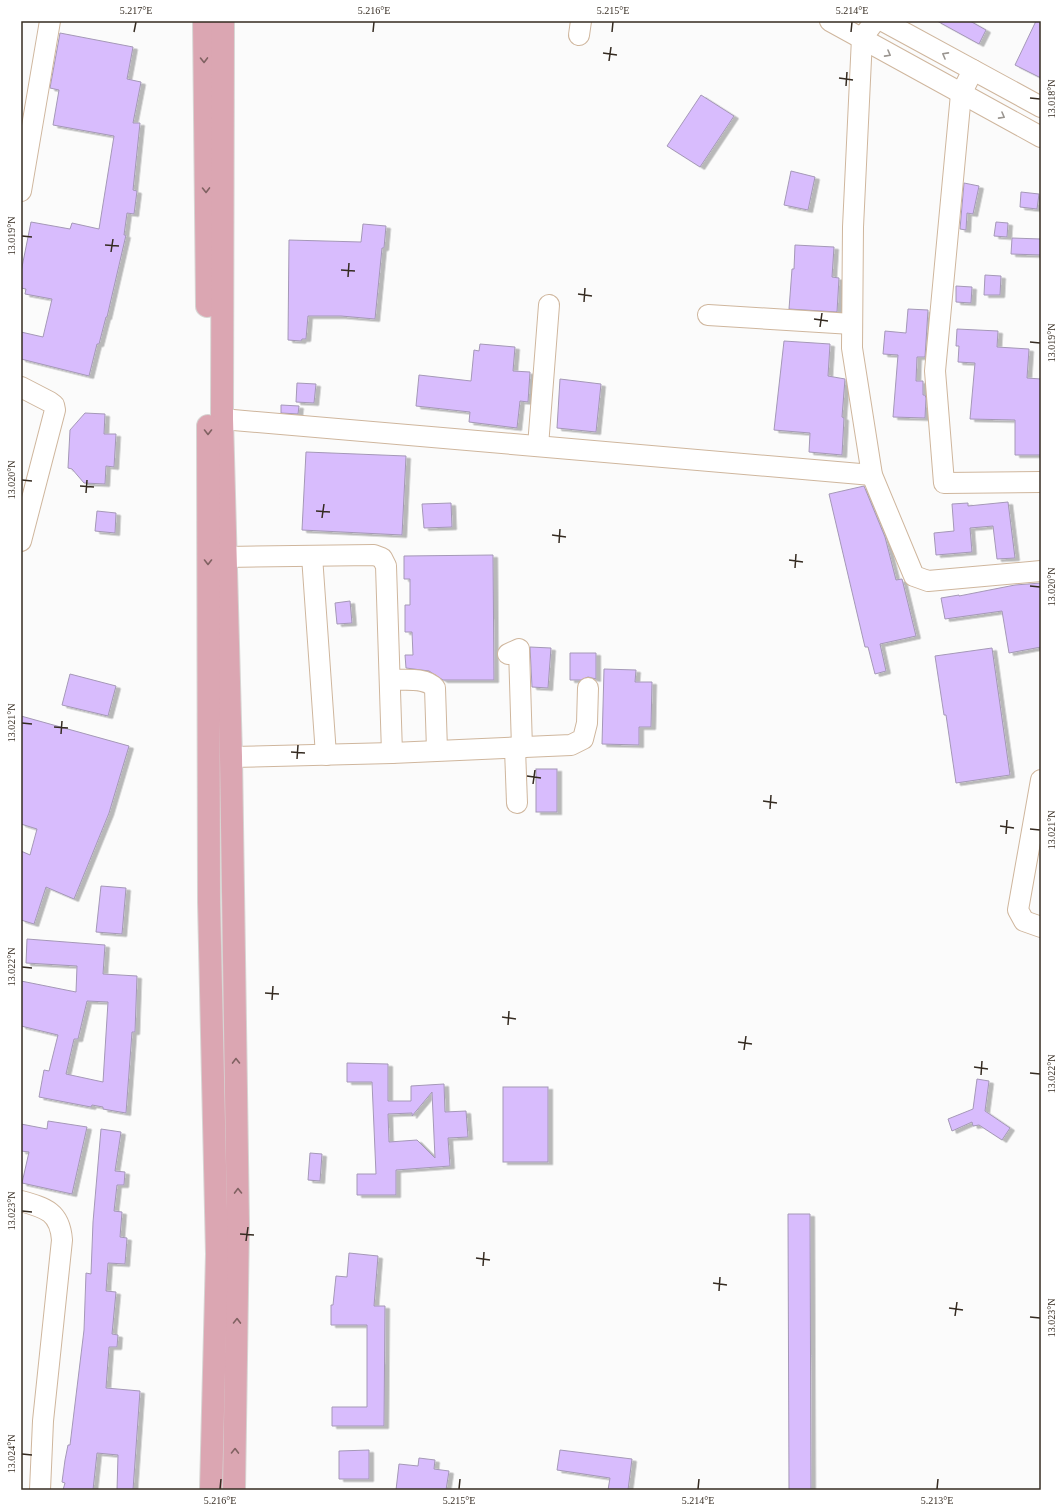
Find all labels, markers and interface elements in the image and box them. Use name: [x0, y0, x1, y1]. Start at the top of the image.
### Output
text: 5.217°E: [120, 5, 152, 16]
text: 5.216°E: [358, 5, 390, 16]
text: 5.215°E: [597, 5, 629, 16]
text: 5.214°E: [836, 5, 868, 16]
one-way arrow: [884, 49, 891, 56]
one-way arrow: [942, 52, 949, 60]
one-way arrow: [200, 57, 208, 63]
text: 13.018°N: [1046, 80, 1057, 118]
one-way arrow: [998, 111, 1005, 119]
one-way arrow: [202, 187, 210, 193]
text: 13.019°N: [6, 217, 17, 255]
text: 13.019°N: [1046, 324, 1057, 362]
one-way arrow: [204, 429, 212, 435]
text: 13.020°N: [6, 461, 17, 499]
one-way arrow: [204, 559, 212, 565]
text: 13.020°N: [1046, 568, 1057, 606]
text: 13.021°N: [6, 704, 17, 742]
text: 13.021°N: [1046, 811, 1057, 849]
text: 13.022°N: [6, 948, 17, 986]
text: 13.022°N: [1046, 1055, 1057, 1093]
one-way arrow: [232, 1058, 240, 1064]
one-way arrow: [234, 1188, 242, 1194]
text: 13.023°N: [6, 1192, 17, 1230]
text: 13.023°N: [1046, 1299, 1057, 1337]
one-way arrow: [233, 1318, 241, 1324]
text: 13.024°N: [6, 1435, 17, 1473]
one-way arrow: [230, 1448, 239, 1454]
text: 5.216°E: [204, 1495, 236, 1506]
text: 5.215°E: [443, 1495, 475, 1506]
text: 5.214°E: [682, 1495, 714, 1506]
text: 5.213°E: [921, 1495, 953, 1506]

